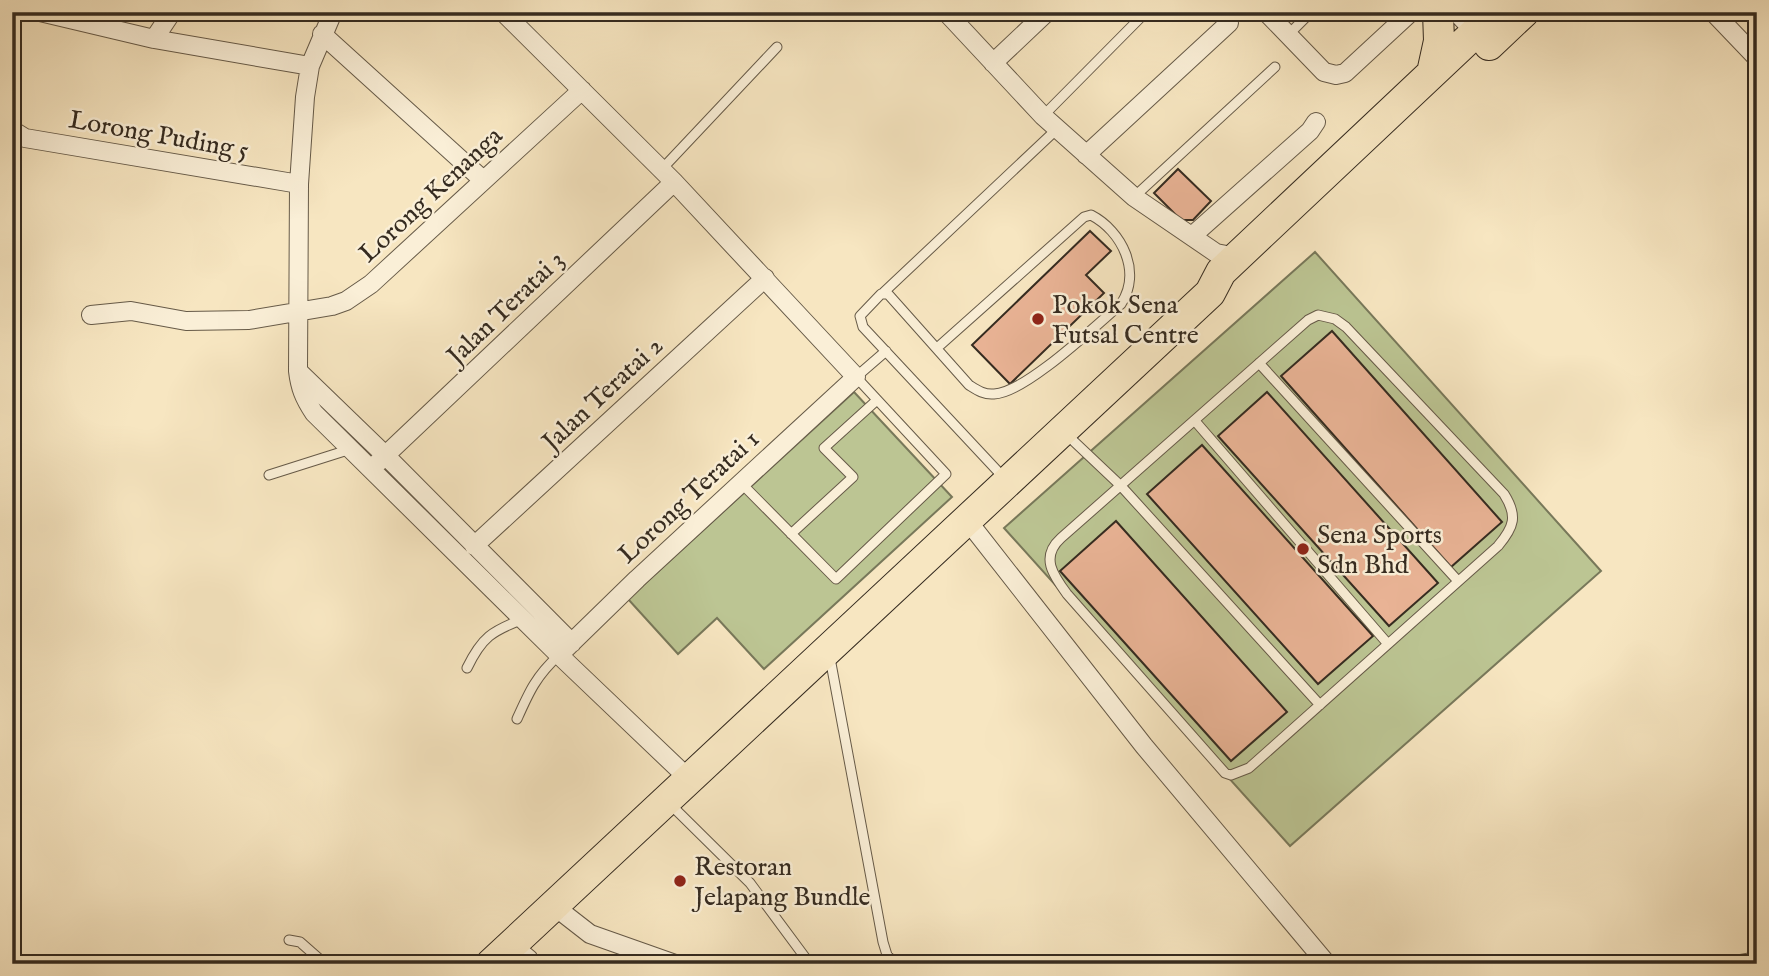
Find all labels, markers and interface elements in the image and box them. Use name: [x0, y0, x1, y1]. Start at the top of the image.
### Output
street label: Lorong Puding 5: [66, 103, 251, 168]
street label: Lorong Kenanga: [352, 119, 510, 270]
street label: Jalan Teratai 3: [438, 244, 572, 374]
place label: Pokok Sena Futsal Centre: [1052, 289, 1199, 352]
marker: Pokok Sena Futsal Centre: [1030, 311, 1046, 327]
street label: Jalan Teratai 2: [533, 330, 670, 461]
street label: Lorong Teratai 1: [611, 423, 767, 571]
place label: Sena Sports Sdn Bhd: [1317, 519, 1442, 582]
marker: Sena Sports Sdn Bhd: [1295, 541, 1311, 557]
place label: Restoran Jelapang Bundle: [691, 851, 871, 914]
marker: Restoran Jelapang Bundle: [672, 873, 688, 889]

